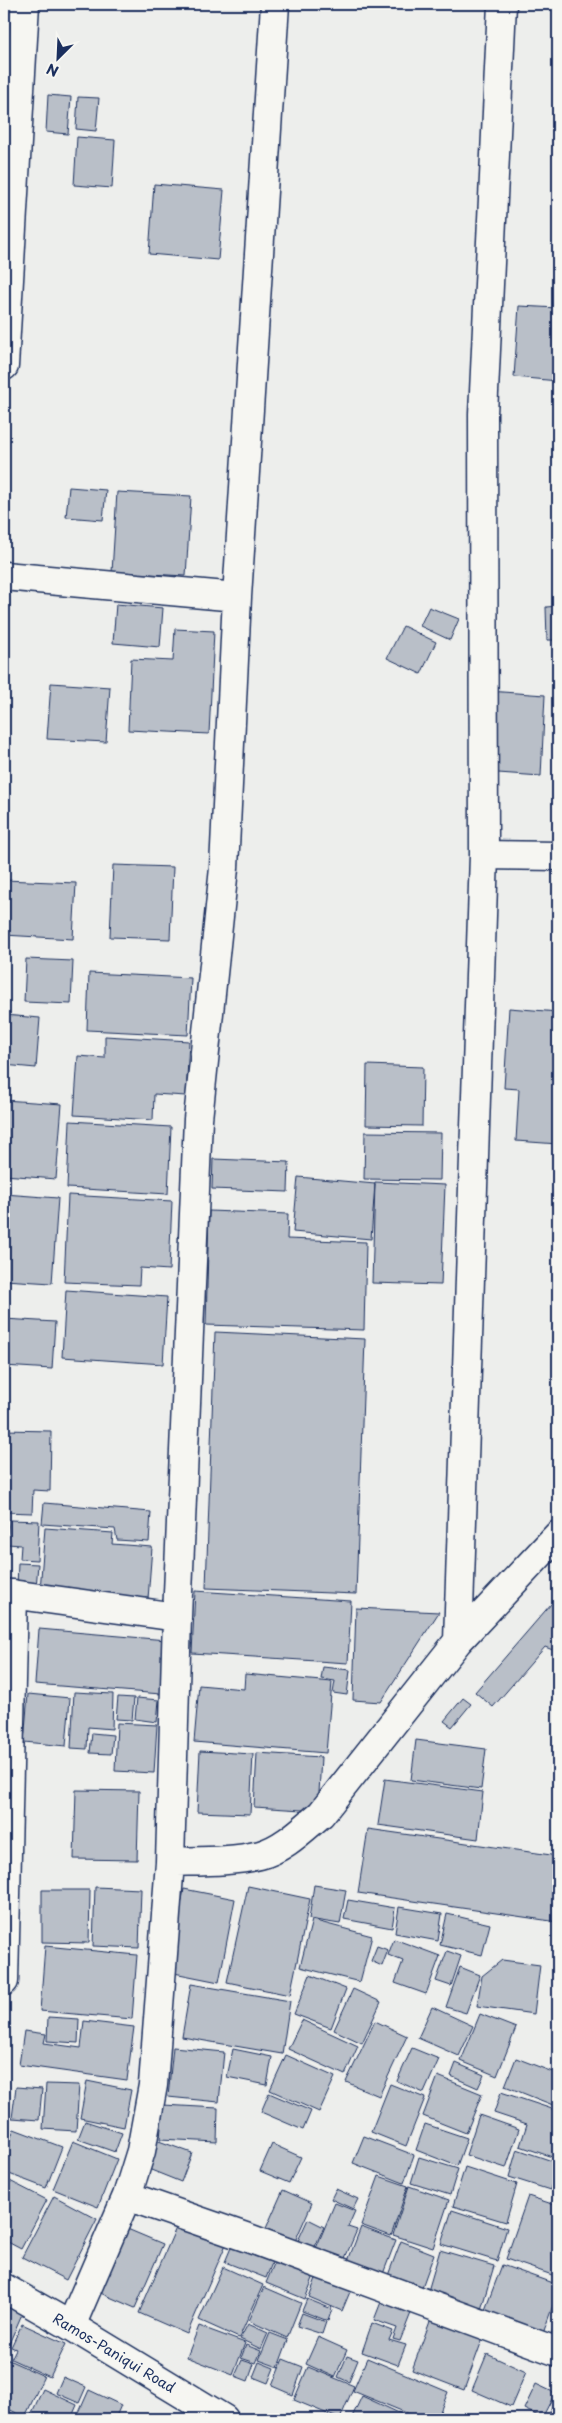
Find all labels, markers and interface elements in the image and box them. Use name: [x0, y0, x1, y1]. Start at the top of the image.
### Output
north arrow: [32, 32, 82, 82]
text: N: [43, 58, 62, 82]
street label: Ramos-Paniqui Road: [49, 2308, 180, 2398]

